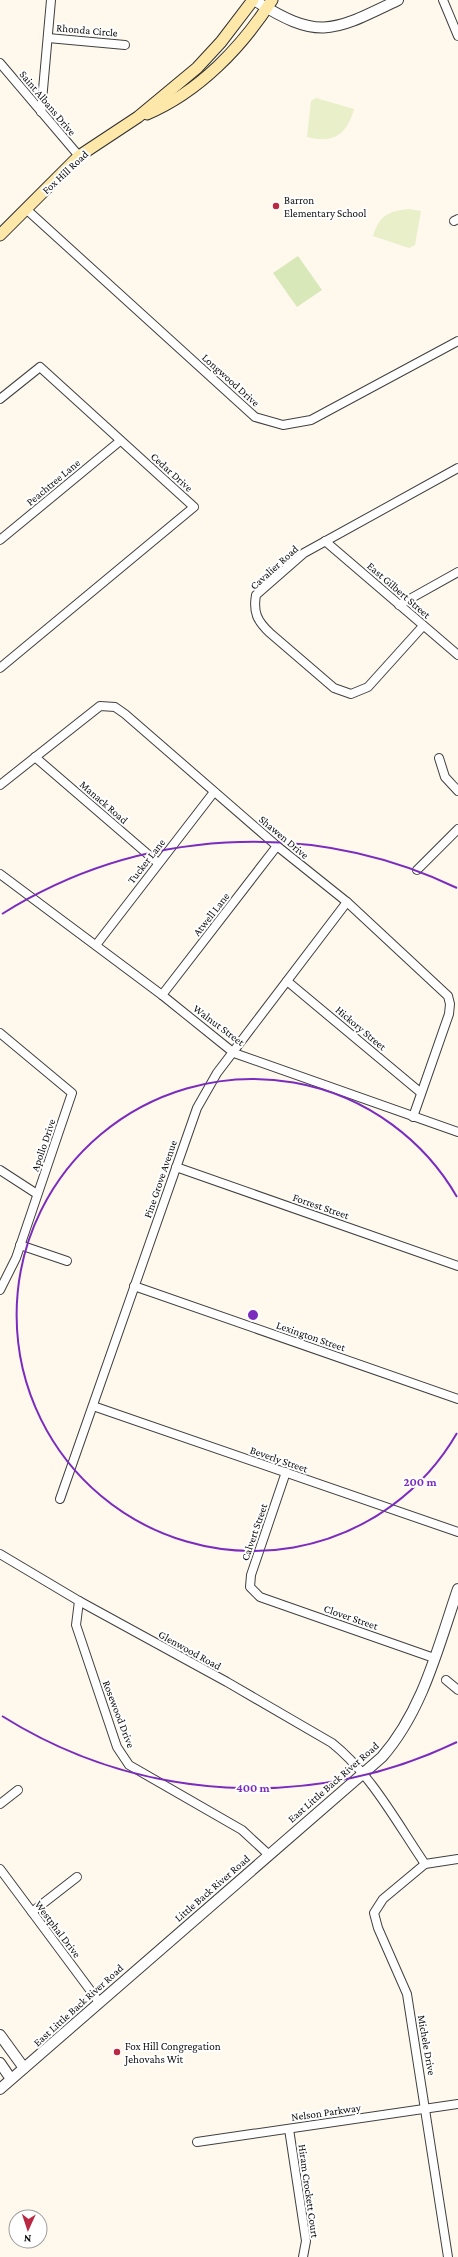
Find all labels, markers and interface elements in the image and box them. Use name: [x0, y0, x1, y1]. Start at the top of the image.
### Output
street label: Rhonda Circle: [56, 21, 118, 39]
street label: Saint Albans Drive: [17, 68, 79, 138]
street label: Fox Hill Road: [40, 148, 90, 196]
place label: Barron Elementary School: [284, 194, 367, 220]
marker: Barron Elementary School: [271, 201, 281, 211]
street label: Longwood Drive: [199, 351, 262, 410]
street label: Cedar Drive: [149, 450, 195, 494]
street label: Peachtree Lane: [24, 456, 82, 508]
street label: Cavalier Road: [248, 542, 301, 592]
street label: East Gilbert Street: [365, 559, 433, 621]
street label: Manack Road: [78, 778, 130, 826]
street label: Shawen Drive: [257, 813, 311, 861]
street label: Tucker Lane: [125, 836, 167, 886]
street label: Atwell Lane: [190, 890, 232, 938]
street label: Walnut Street: [191, 1002, 247, 1048]
street label: Hickory Street: [333, 1003, 389, 1054]
street label: Apollo Drive: [28, 1117, 59, 1173]
street label: Pine Grove Avenue: [141, 1138, 179, 1220]
street label: Forrest Street: [291, 1191, 351, 1221]
centre of rings: [246, 1308, 260, 1322]
street label: Lexington Street: [275, 1319, 347, 1354]
street label: Beverly Street: [248, 1444, 310, 1476]
text: 200 m: [403, 1475, 437, 1489]
street label: Calvert Street: [239, 1502, 269, 1562]
street label: Clover Street: [322, 1602, 380, 1632]
street label: Glenwood Road: [157, 1628, 224, 1672]
street label: Rosewood Drive: [101, 1679, 137, 1750]
street label: East Little Back River Road: [285, 1739, 381, 1825]
text: 400 m: [236, 1781, 271, 1795]
street label: Little Back River Road: [172, 1852, 252, 1924]
street label: Westphal Drive: [32, 1898, 83, 1961]
street label: East Little Back River Road: [31, 1961, 125, 2048]
street label: Michele Drive: [416, 2014, 438, 2076]
place label: Fox Hill Congregation Jehovahs Wit: [124, 2040, 221, 2066]
marker: Fox Hill Congregation Jehovahs Wit: [112, 2047, 122, 2057]
street label: Nelson Parkway: [290, 2101, 363, 2124]
street label: Hiram Crockett Court: [296, 2143, 322, 2239]
north arrow: [8, 2209, 48, 2249]
text: N: [23, 2233, 32, 2245]

